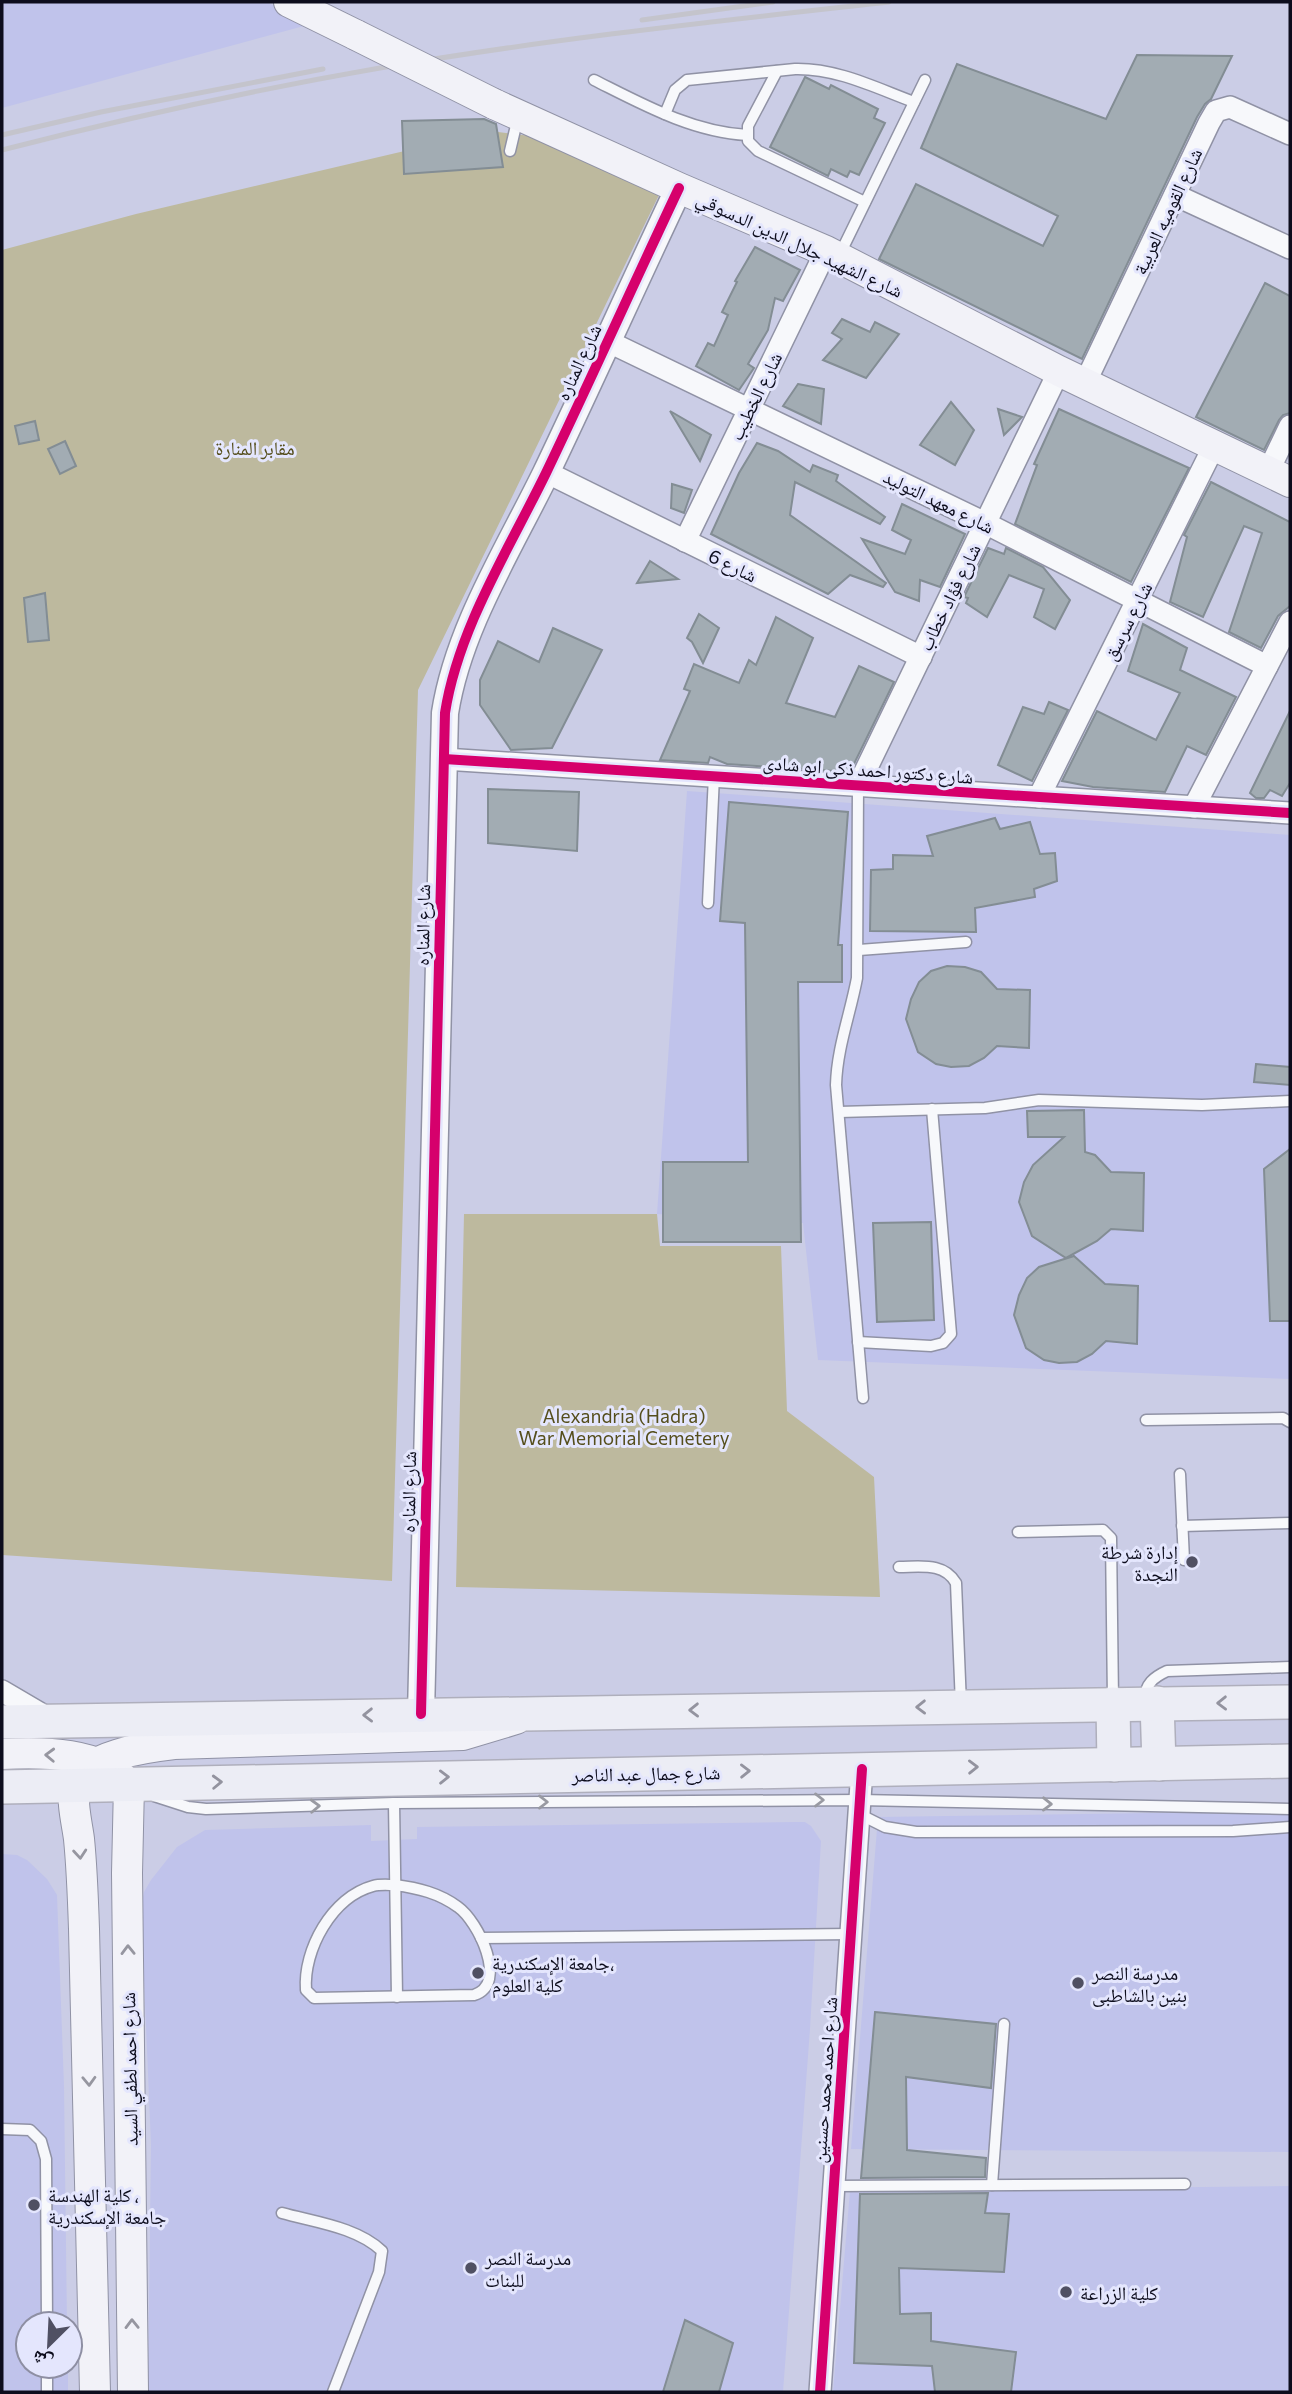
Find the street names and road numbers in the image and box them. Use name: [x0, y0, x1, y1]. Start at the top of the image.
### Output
street label: شارع القوميه العربية: [1128, 144, 1207, 278]
street label: شارع الشهيد جلال الدين الدسوقي: [691, 186, 907, 306]
street label: شارع المناره: [550, 320, 607, 404]
street label: شارع الخطيب: [724, 348, 787, 444]
street label: شارع معهد التوليد: [879, 464, 998, 539]
street label: شارع فؤاد خطاب: [913, 540, 986, 655]
street label: شارع 6: [704, 543, 761, 587]
street label: شارع سرسق: [1098, 578, 1157, 664]
street label: شارع دكتور احمد ذكى ابو شادى: [762, 750, 974, 789]
street label: شارع المناره: [410, 884, 435, 966]
street label: شارع المناره: [396, 1451, 421, 1533]
street label: شارع جمال عبد الناصر: [570, 1760, 721, 1787]
street label: شارع احمد لطفي السيد: [116, 1992, 147, 2146]
street label: شارع احمد محمد حسنين: [807, 1996, 842, 2164]

